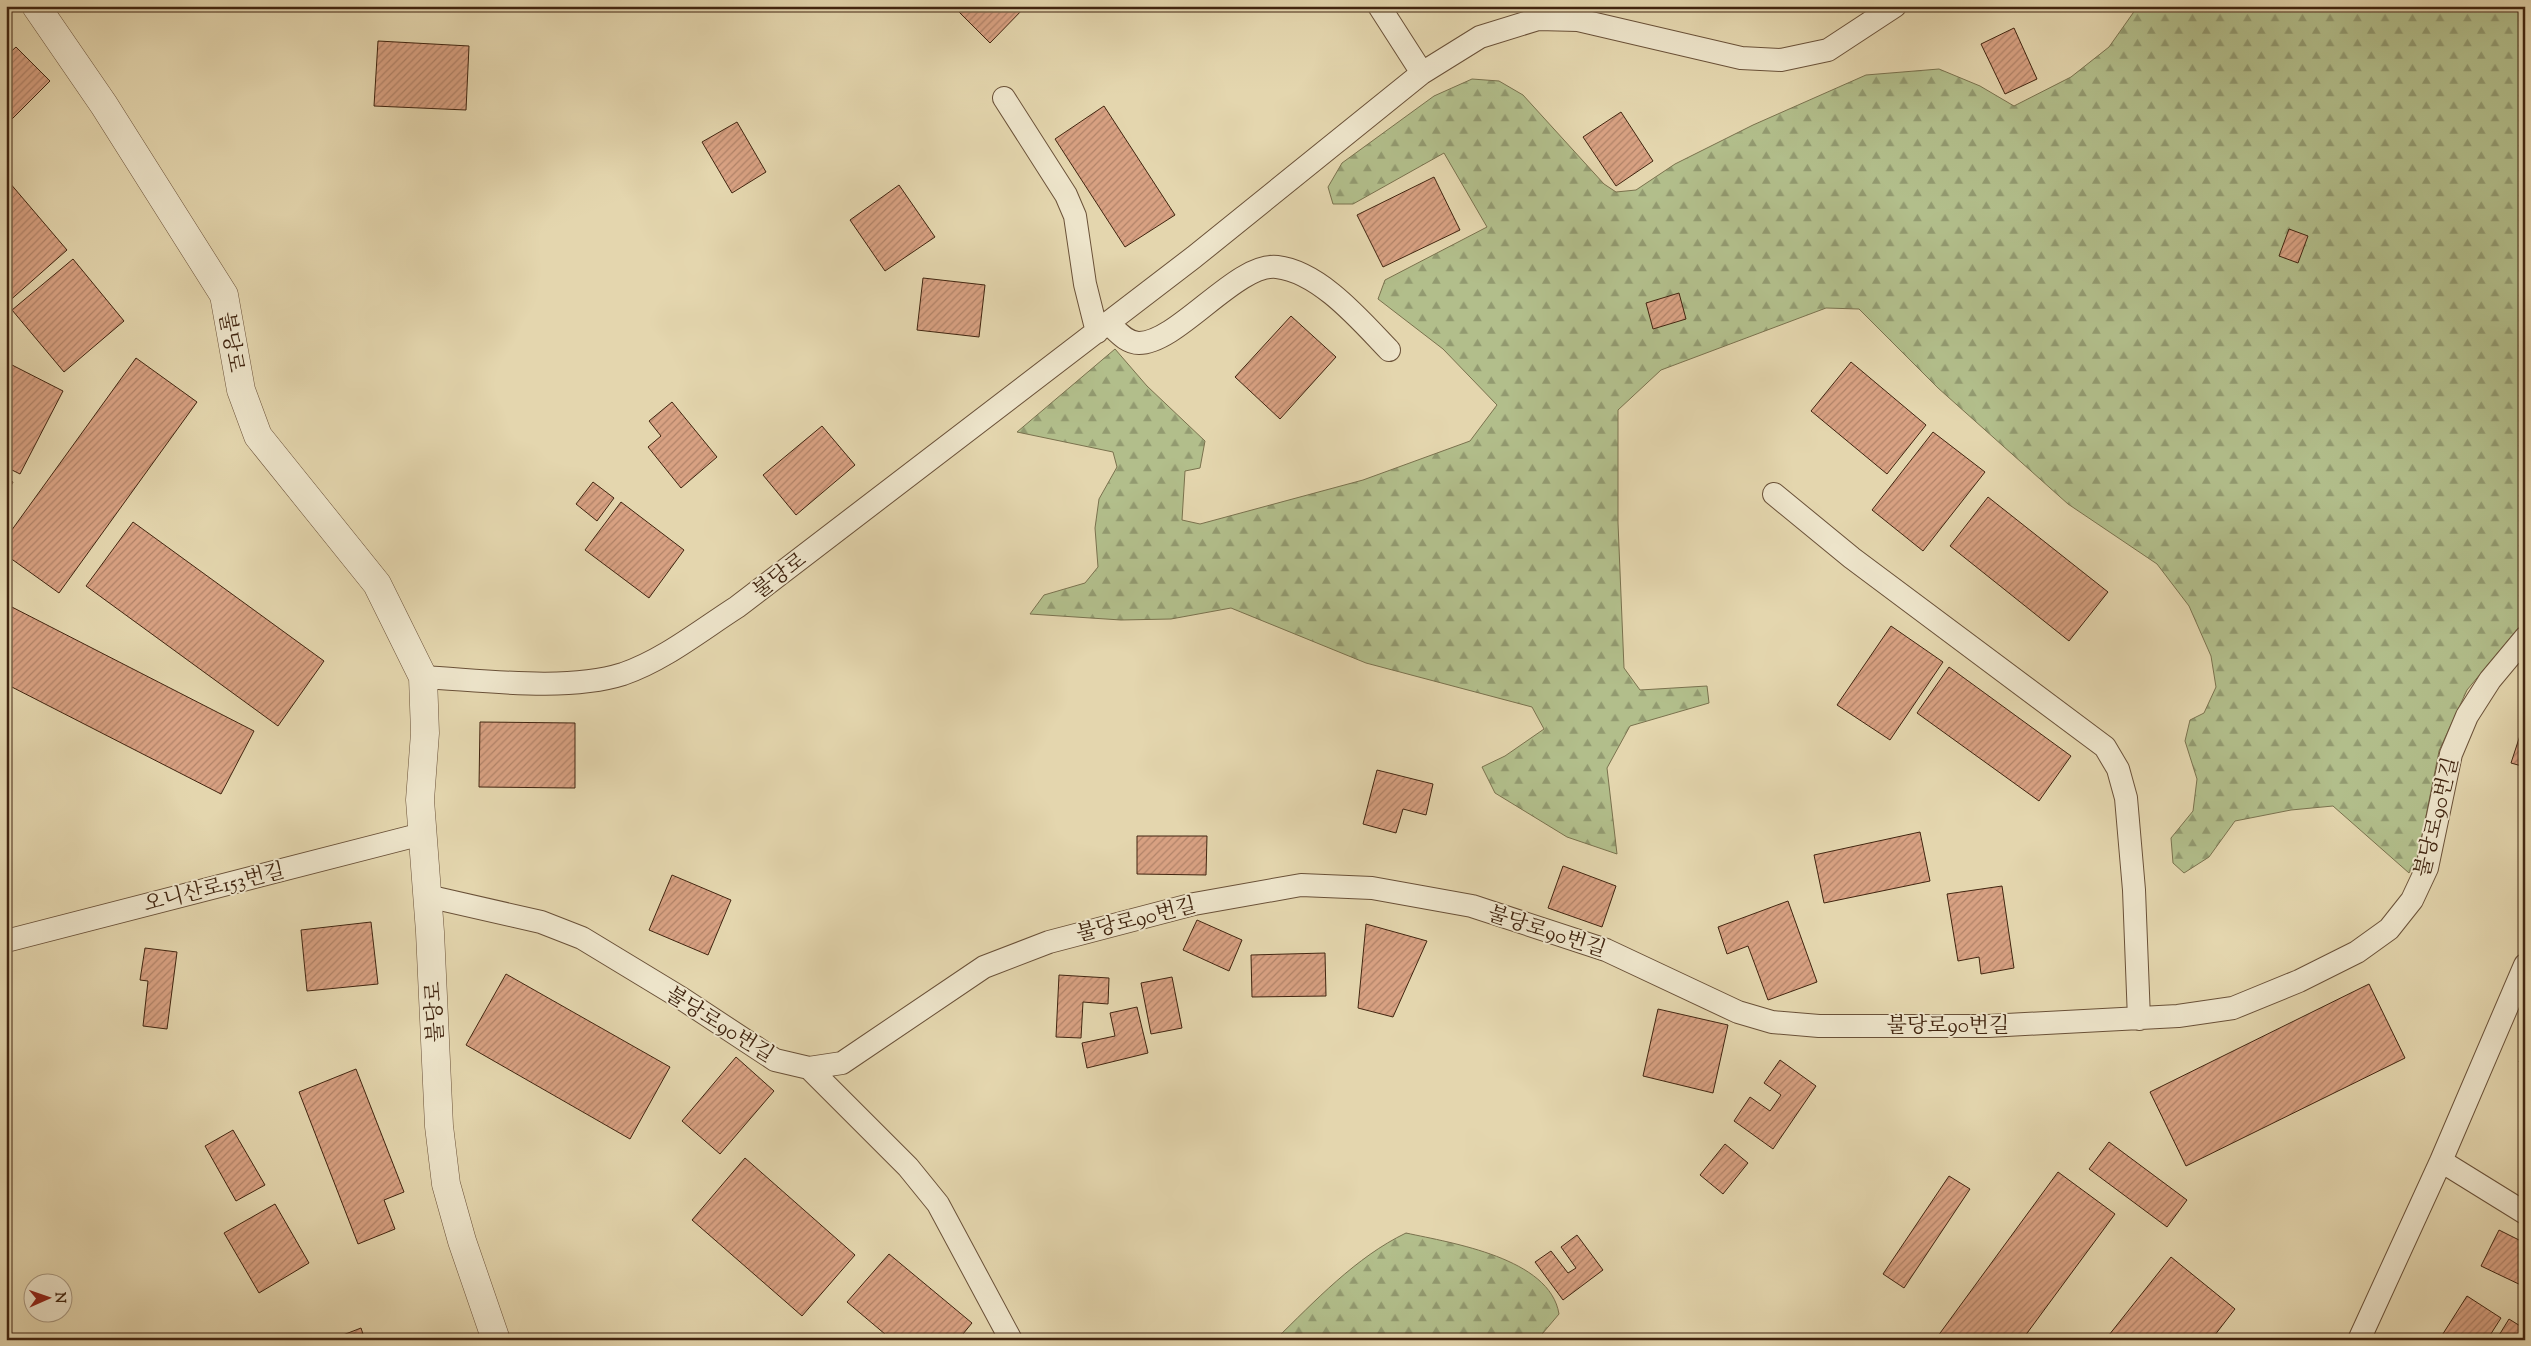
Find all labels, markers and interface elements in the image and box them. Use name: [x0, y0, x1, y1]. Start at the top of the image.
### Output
street label: 불당로: [210, 310, 250, 375]
street label: 불당로: [747, 546, 814, 607]
street label: 불당로90번길: [2409, 754, 2467, 881]
street label: 오니산로153번길: [141, 857, 288, 921]
street label: 불당로90번길: [1073, 892, 1200, 950]
street label: 불당로90번길: [1483, 900, 1609, 966]
street label: 불당로90번길: [659, 980, 779, 1071]
street label: 불당로: [419, 981, 453, 1043]
street label: 불당로90번길: [1887, 1012, 2009, 1042]
north arrow: [22, 1274, 72, 1324]
text: N: [49, 1292, 69, 1304]

